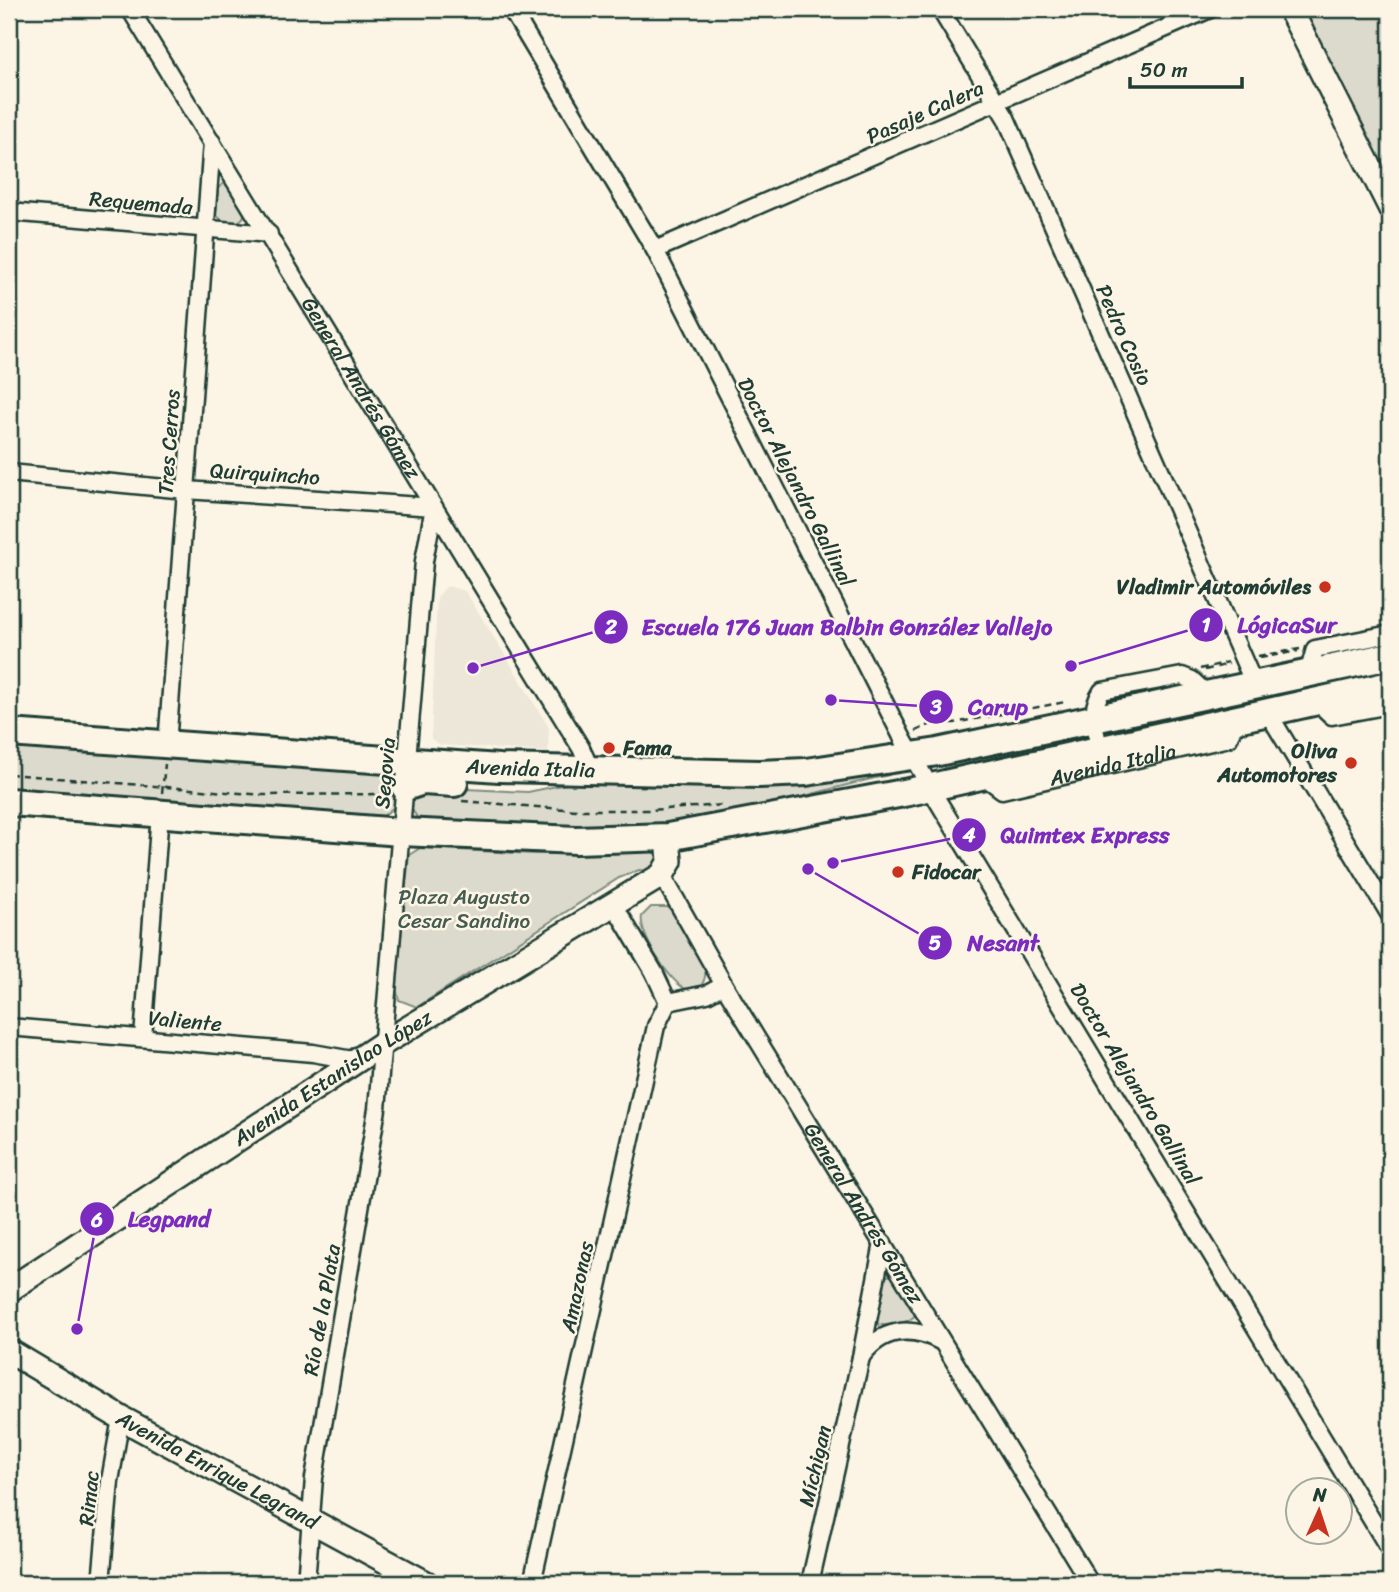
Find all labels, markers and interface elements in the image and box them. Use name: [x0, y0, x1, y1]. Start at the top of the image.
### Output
scale bar: [1130, 46, 1242, 90]
text: 50 m: [1140, 51, 1188, 89]
street label: Pasaje Calera: [860, 69, 990, 155]
street label: Requemada: [88, 180, 195, 226]
street label: Pedro Cosio: [1085, 278, 1163, 392]
street label: General Andrés Gómez: [291, 289, 432, 487]
street label: Doctor Alejandro Gallinal: [727, 370, 866, 595]
street label: Tres Cerros: [146, 388, 192, 496]
street label: Quirquincho: [209, 451, 322, 497]
place label: Vladimir Automóviles: [1117, 568, 1311, 606]
marker: Vladimir Automóviles: [1317, 579, 1333, 595]
callout: LógicaSur: [1189, 603, 1351, 647]
callout: Escuela 176 Juan Balbin González Vallejo: [593, 605, 1067, 649]
text: LógicaSur: [1237, 605, 1338, 646]
text: 1: [1201, 606, 1211, 644]
text: Escuela 176 Juan Balbin González Vallejo: [642, 607, 1053, 648]
text: 2: [604, 608, 617, 646]
callout: Carup: [919, 685, 1042, 729]
text: Carup: [967, 687, 1029, 728]
text: 3: [929, 688, 942, 726]
place label: Fama: [622, 729, 673, 767]
street label: Avenida Italia: [1045, 732, 1180, 798]
place label: Oliva Automotores: [1216, 732, 1338, 794]
street label: Segovia: [363, 735, 407, 810]
marker: Fama: [601, 740, 617, 756]
street label: Avenida Italia: [464, 747, 596, 789]
marker: Oliva Automotores: [1343, 755, 1359, 771]
callout: Quimtex Express: [951, 813, 1183, 857]
text: Quimtex Express: [1000, 815, 1170, 856]
text: 4: [961, 816, 976, 854]
place label: Fidocar: [911, 853, 982, 891]
marker: Fidocar: [890, 864, 906, 880]
park label: Plaza Augusto Cesar Sandino: [398, 878, 530, 940]
callout: Nesant: [918, 921, 1052, 965]
text: Nesant: [966, 923, 1041, 964]
text: 5: [929, 924, 942, 962]
street label: Doctor Alejandro Gallinal: [1059, 975, 1211, 1194]
street label: Avenida Estanislao López: [224, 998, 441, 1157]
street label: Valiente: [146, 999, 224, 1043]
street label: General Andrés Gómez: [793, 1115, 934, 1312]
callout: Legpand: [79, 1197, 225, 1241]
text: Legpand: [128, 1199, 212, 1240]
text: 6: [90, 1201, 103, 1239]
street label: Amazonas: [549, 1237, 605, 1337]
street label: Río de la Plata: [292, 1241, 352, 1379]
street label: Avenida Enrique Legrand: [108, 1399, 327, 1541]
street label: Míchigan: [787, 1421, 843, 1511]
street label: Rimac: [67, 1468, 111, 1528]
north arrow: [1284, 1476, 1354, 1546]
text: N: [1311, 1478, 1328, 1511]

